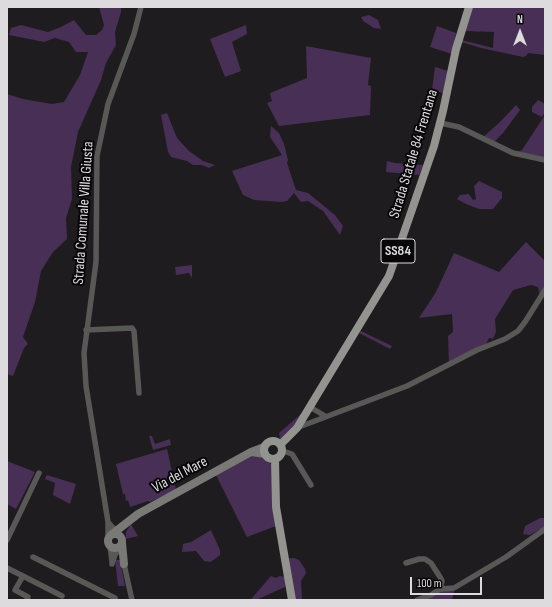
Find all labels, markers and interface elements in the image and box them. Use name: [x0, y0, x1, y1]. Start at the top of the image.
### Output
north arrow: [500, 12, 540, 52]
text: N: [517, 13, 523, 26]
street label: Strada Statale 84 Frentana: [386, 87, 442, 221]
street label: Strada Comunale Villa Giusta: [70, 141, 98, 285]
road number: SS84: [381, 239, 415, 263]
street label: Via del Mare: [149, 453, 211, 497]
scale bar: [412, 569, 484, 595]
text: 100 m: [417, 576, 442, 591]

